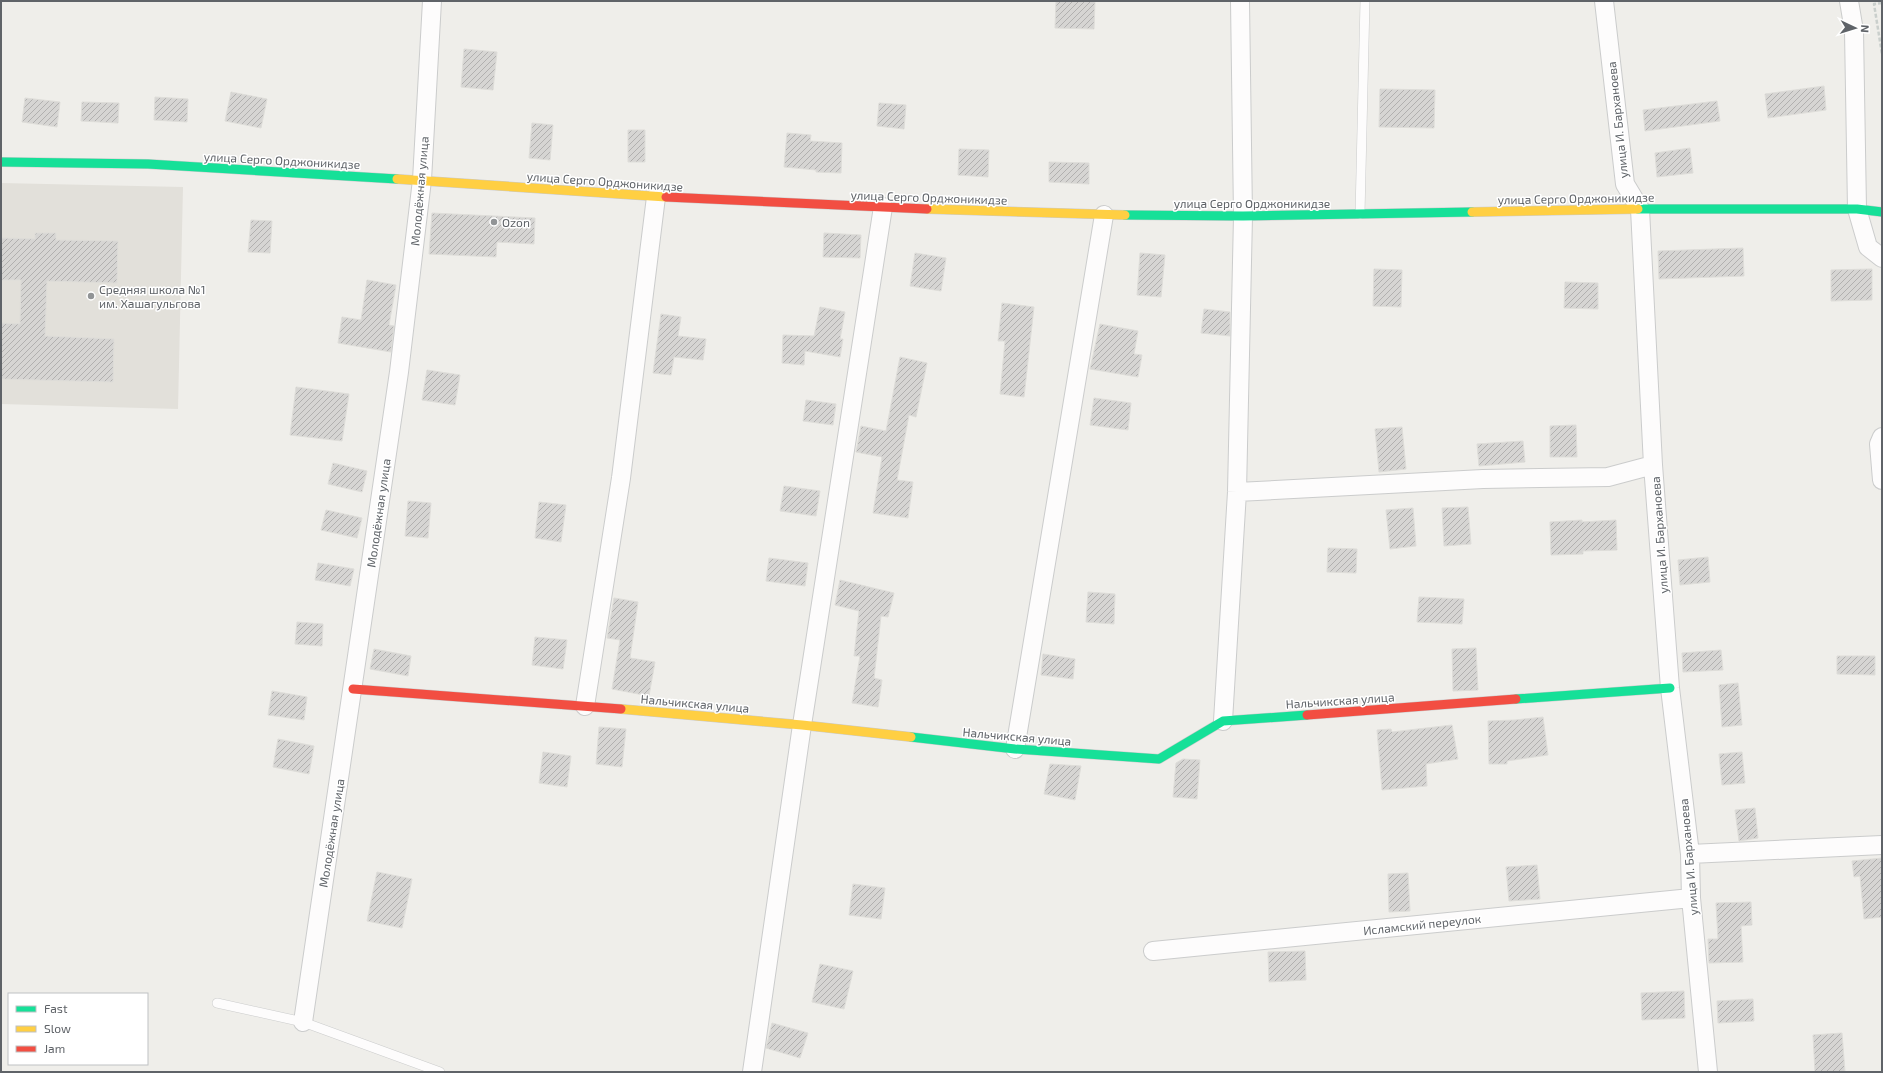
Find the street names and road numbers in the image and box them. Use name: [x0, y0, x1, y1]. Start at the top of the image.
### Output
street label: улица И. Барханоева: [1604, 61, 1631, 179]
street label: Молодёжная улица: [407, 136, 432, 246]
street label: улица Серго Орджоникидзе: [203, 149, 361, 172]
street label: улица Серго Орджоникидзе: [526, 169, 684, 194]
street label: улица Серго Орджоникидзе: [850, 187, 1008, 208]
street label: улица Серго Орджоникидзе: [1498, 190, 1654, 207]
street label: улица Серго Орджоникидзе: [1174, 196, 1330, 211]
street label: Молодёжная улица: [363, 458, 394, 569]
street label: улица И. Барханоева: [1648, 476, 1671, 594]
street label: Нальчикская улица: [1285, 689, 1395, 712]
street label: Нальчикская улица: [640, 691, 750, 716]
street label: Нальчикская улица: [962, 724, 1072, 749]
street label: Молодёжная улица: [315, 778, 347, 889]
street label: улица И. Барханоева: [1676, 798, 1701, 916]
street label: Исламский переулок: [1362, 911, 1482, 938]

